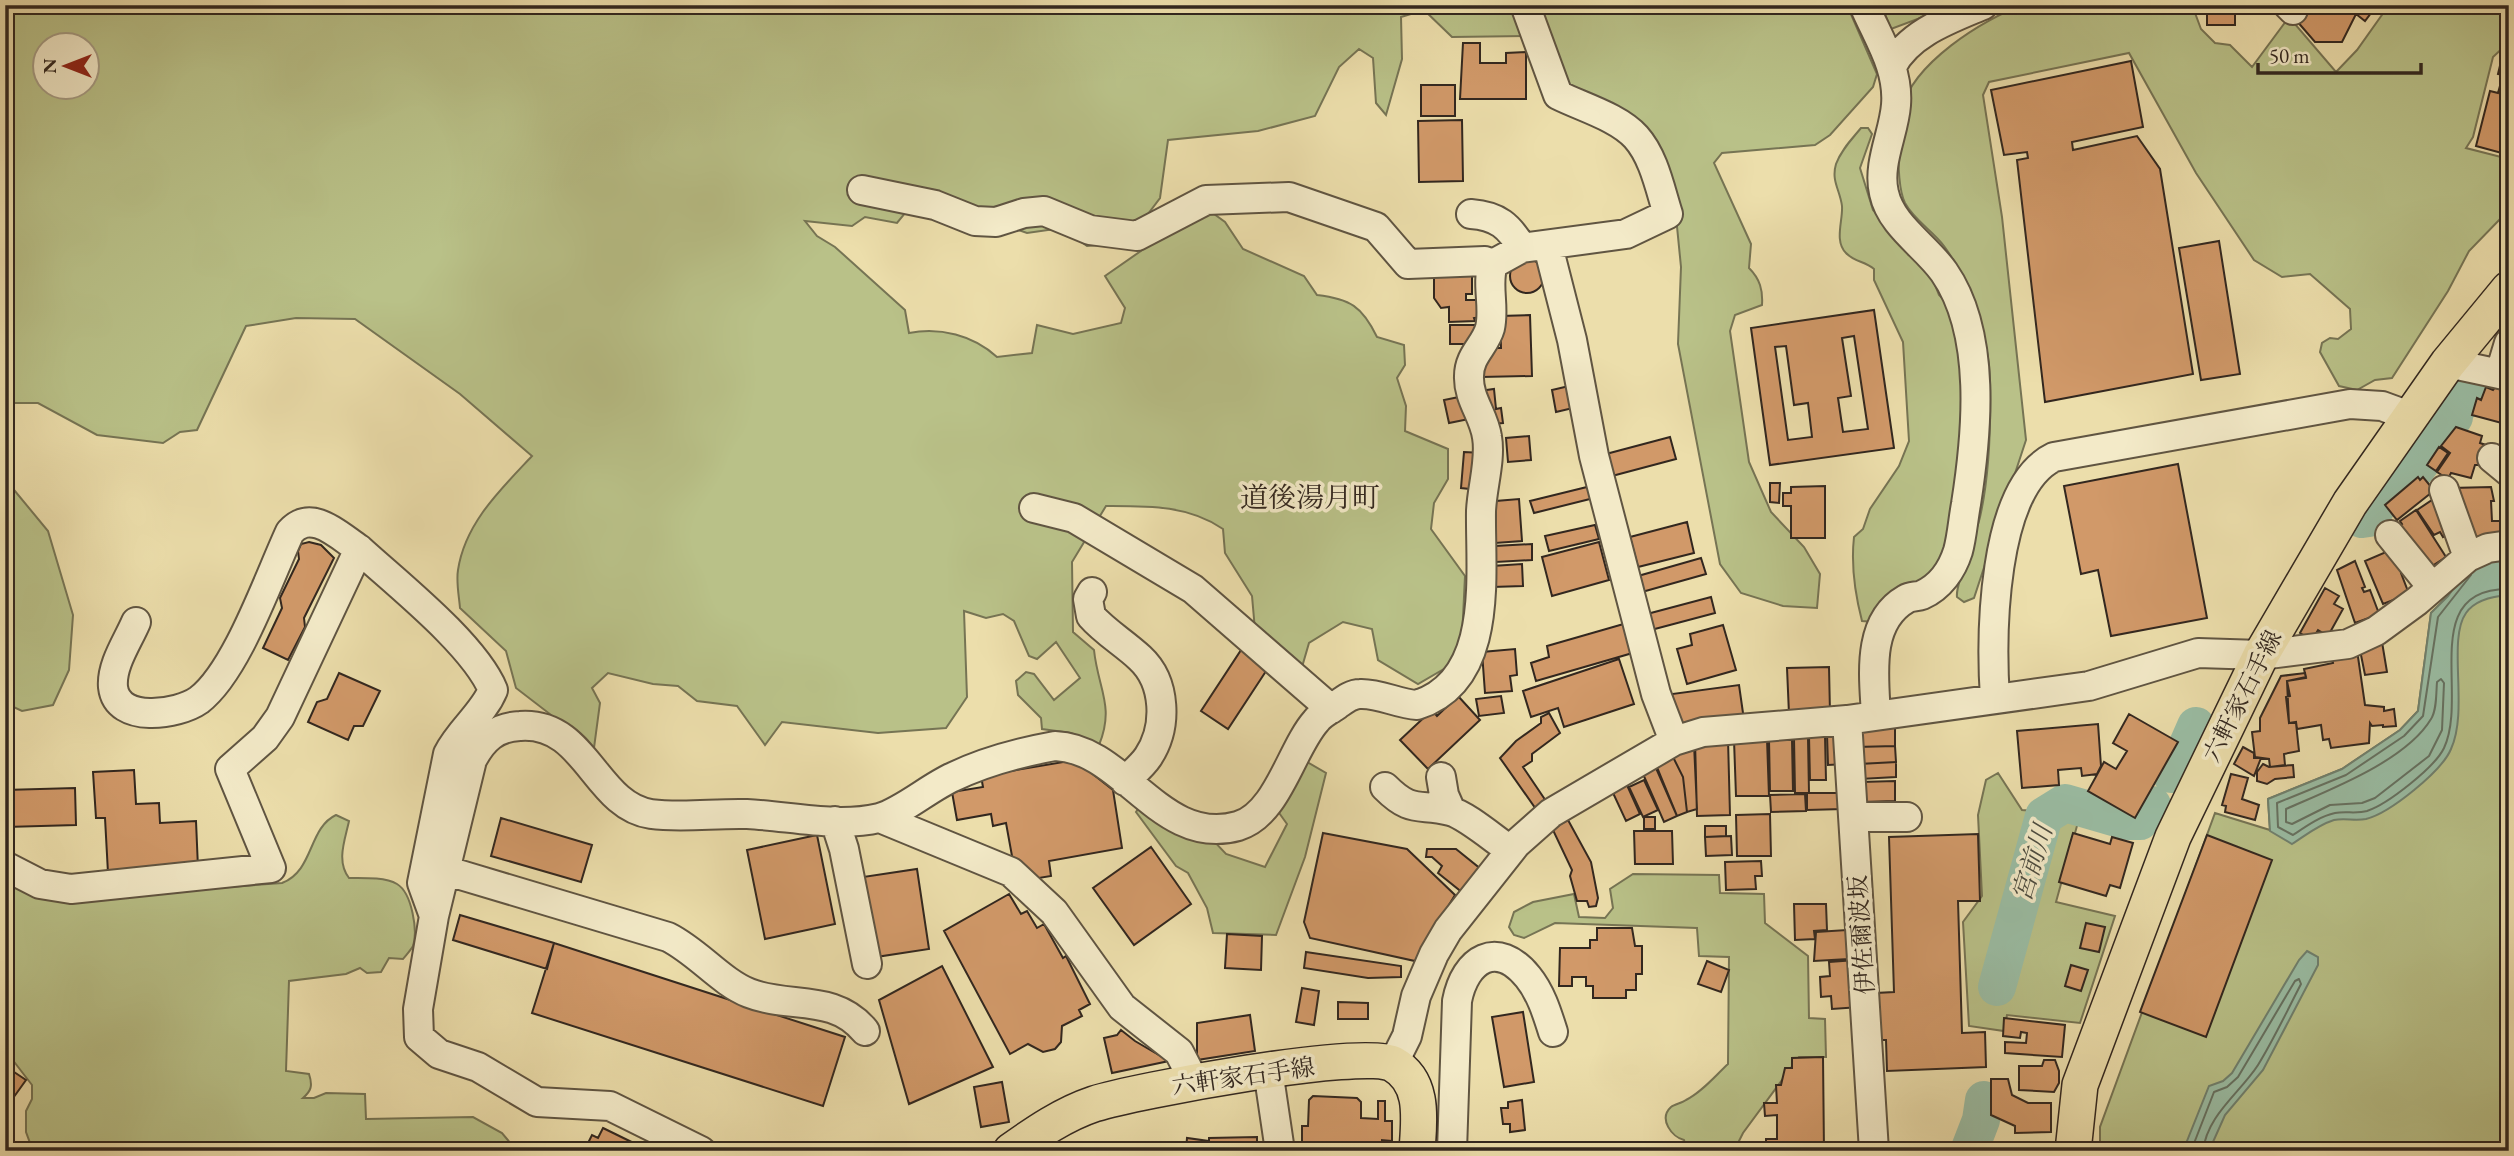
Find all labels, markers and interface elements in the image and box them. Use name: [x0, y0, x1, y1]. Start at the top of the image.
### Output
north arrow: [32, 32, 102, 102]
scale bar: [2258, 32, 2421, 76]
text: 50 m: [2269, 42, 2310, 69]
text: N: [37, 58, 62, 74]
district label: 道後湯月町: [1240, 479, 1380, 515]
street label: 六軒家石手線: [2196, 625, 2288, 767]
water label: 宮前川: [2004, 818, 2061, 905]
street label: 伊佐爾波坂: [1841, 874, 1881, 996]
street label: 六軒家石手線: [1170, 1051, 1316, 1101]

